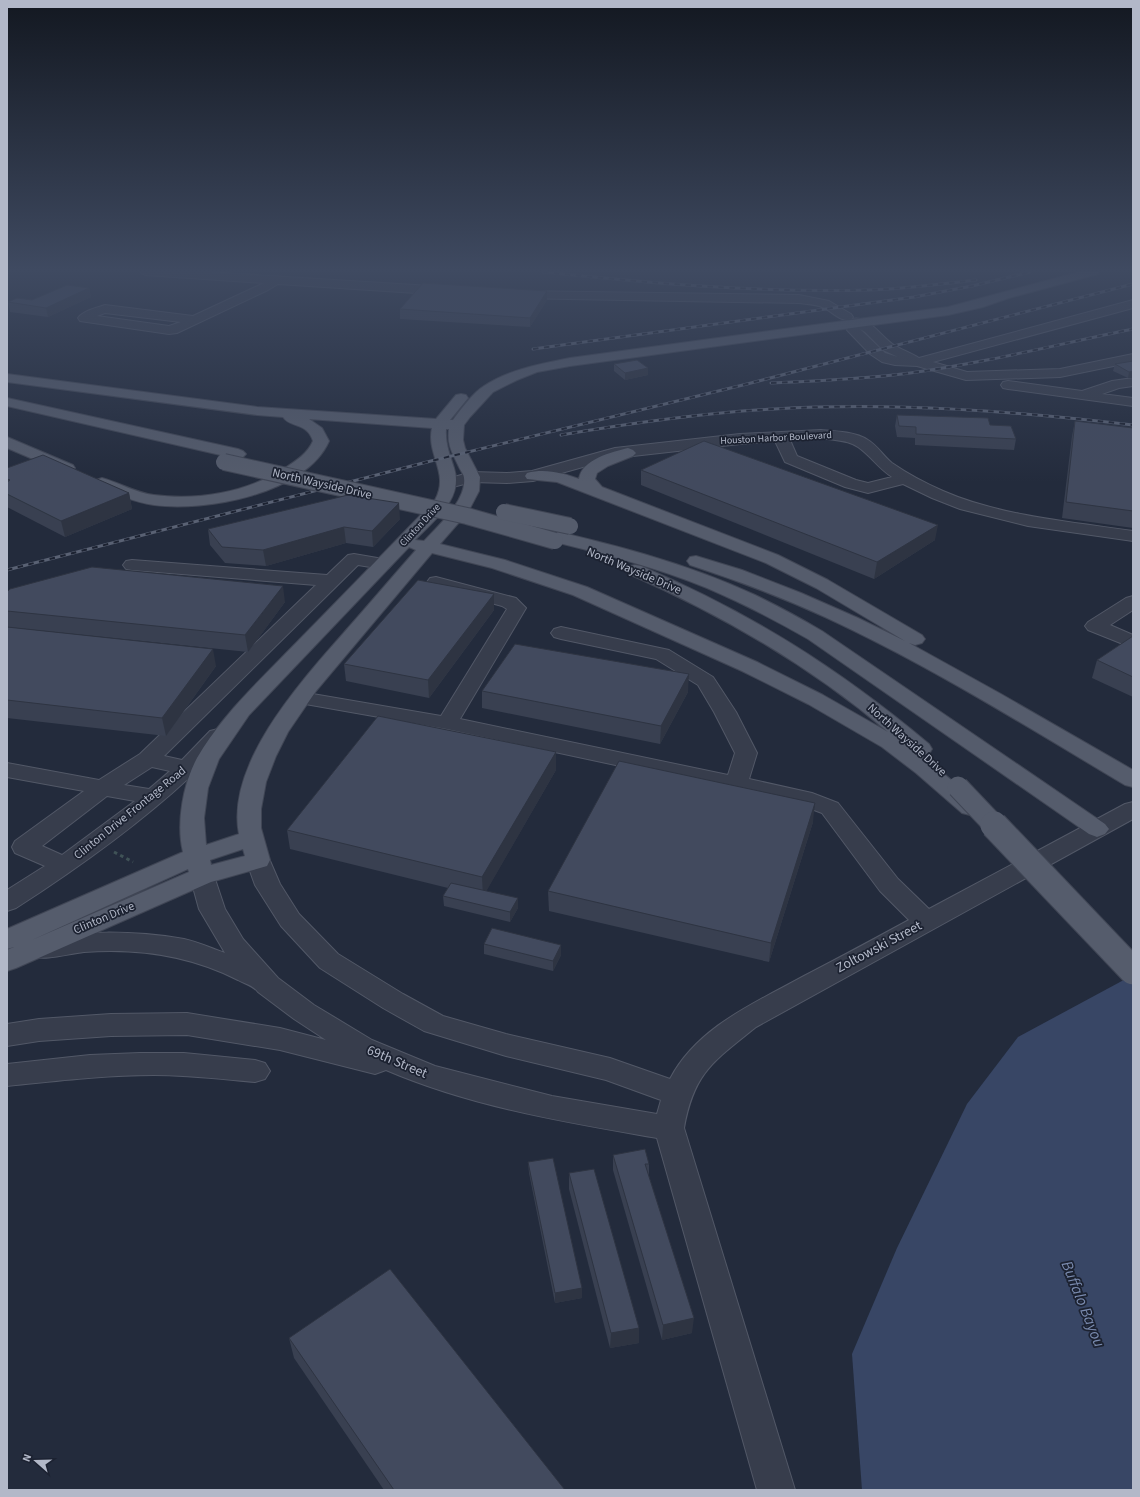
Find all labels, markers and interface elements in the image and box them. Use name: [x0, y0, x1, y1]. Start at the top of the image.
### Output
street label: Houston Harbor Boulevard: [720, 428, 832, 448]
street label: North Wayside Drive: [271, 464, 373, 504]
street label: Clinton Drive: [396, 500, 444, 550]
street label: North Wayside Drive: [584, 543, 684, 599]
street label: North Wayside Drive: [864, 700, 950, 780]
street label: Clinton Drive Frontage Road: [70, 762, 190, 864]
street label: Clinton Drive: [71, 897, 137, 938]
street label: Zoltowski Street: [833, 916, 926, 978]
street label: 69th Street: [364, 1040, 431, 1084]
water label: Buffalo Bayou: [1056, 1257, 1110, 1351]
north arrow: [16, 1441, 56, 1481]
text: N: [19, 1452, 35, 1464]

